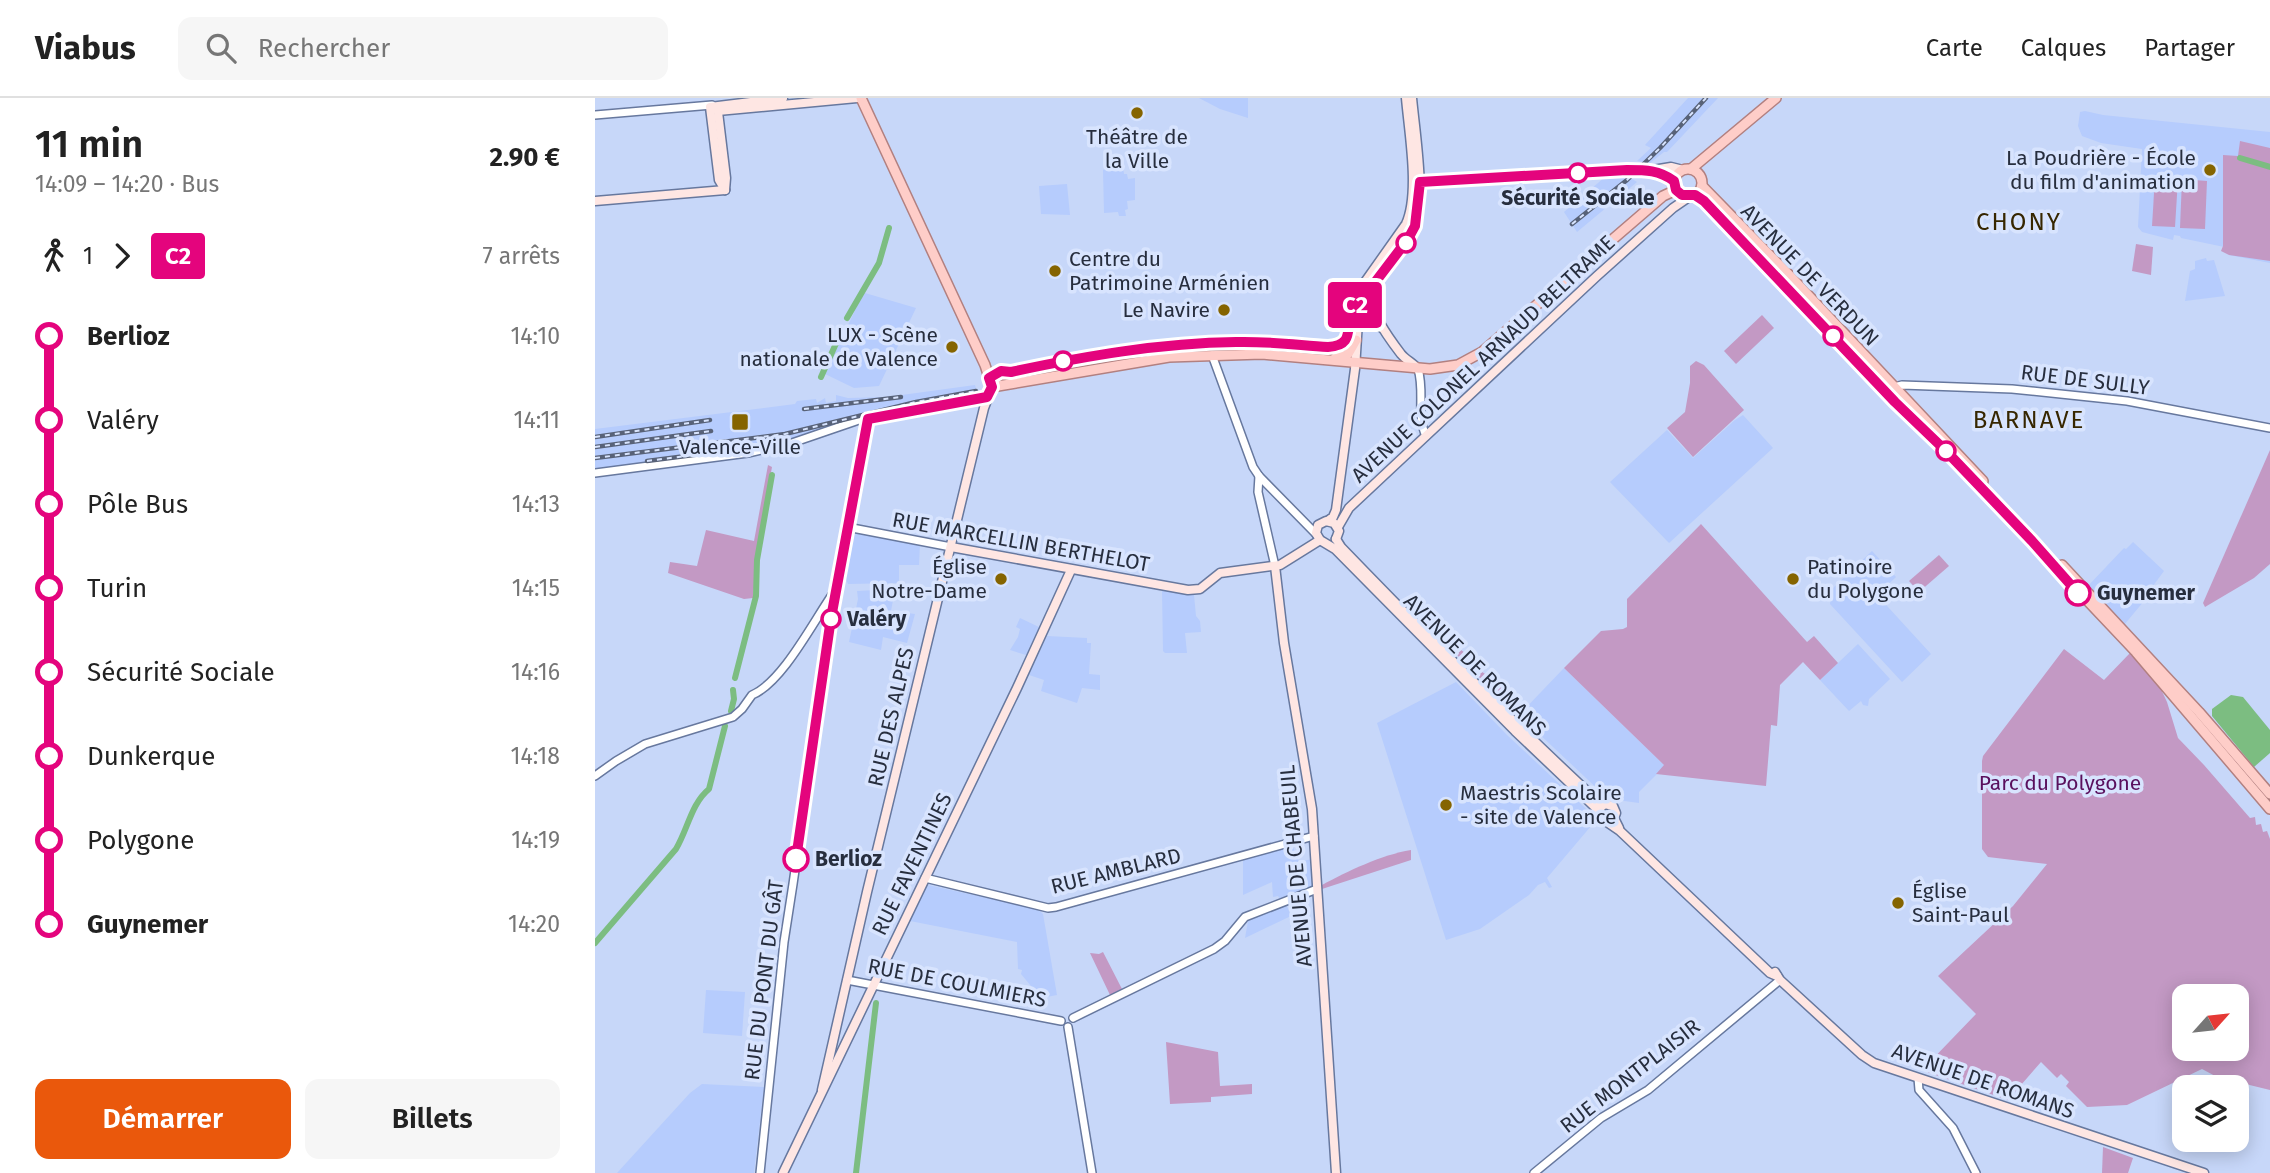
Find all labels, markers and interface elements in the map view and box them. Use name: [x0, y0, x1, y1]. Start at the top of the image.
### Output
search box: [178, 17, 668, 80]
text: Viabus: [35, 28, 136, 68]
icon: search: [202, 29, 240, 67]
text: Rechercher: [258, 33, 390, 64]
text: Carte: [1926, 34, 1983, 62]
text: Calques: [2021, 34, 2106, 62]
text: Partager: [2144, 34, 2235, 62]
marker: Théâtre de la Ville: [1129, 105, 1145, 121]
text: 11 min: [35, 121, 143, 167]
place label: Théâtre de la Ville: [1086, 124, 1188, 174]
text: 2.90 €: [490, 142, 560, 173]
place label: La Poudrière - École du film d'animation: [2006, 145, 2196, 195]
marker: La Poudrière - École du film d'animation: [2202, 162, 2218, 178]
marker: Sécurité Sociale: [1568, 163, 1588, 183]
text: 14:09 – 14:20 · Bus: [35, 170, 219, 198]
place label: Sécurité Sociale: [1501, 185, 1655, 211]
street label: AVENUE DE VERDUN: [1736, 199, 1884, 351]
district label: CHONY: [1976, 208, 2062, 236]
street label: AVENUE COLONEL ARNAUD BELTRAME: [1346, 230, 1620, 488]
unlabelled marker: [1396, 233, 1416, 253]
icon: walk: [35, 237, 73, 275]
icon: forward: [103, 237, 141, 275]
text: 1: [83, 242, 93, 270]
text: C2: [165, 242, 191, 270]
text: 7 arrêts: [483, 242, 560, 270]
place label: Centre du Patrimoine Arménien: [1069, 246, 1270, 296]
marker: Centre du Patrimoine Arménien: [1047, 263, 1063, 279]
line badge: C2: [1323, 282, 1387, 328]
text: C2: [1342, 291, 1368, 319]
place label: Le Navire: [1122, 297, 1210, 323]
marker: Le Navire: [1216, 302, 1232, 318]
text: Berlioz: [87, 321, 170, 352]
text: 14:10: [510, 322, 560, 350]
place label: LUX - Scène nationale de Valence: [739, 322, 938, 372]
unlabelled marker: [1823, 326, 1843, 346]
marker: LUX - Scène nationale de Valence: [944, 339, 960, 355]
unlabelled marker: [1053, 351, 1073, 371]
street label: RUE DE SULLY: [2019, 359, 2151, 401]
text: Valéry: [87, 405, 159, 436]
text: 14:11: [514, 406, 560, 434]
district label: BARNAVE: [1973, 406, 2085, 434]
marker: Valence-Ville: [730, 412, 750, 432]
place label: Valence-Ville: [679, 434, 801, 460]
unlabelled marker: [1936, 441, 1956, 461]
text: Pôle Bus: [87, 489, 188, 520]
text: 14:13: [512, 490, 560, 518]
street label: RUE MARCELLIN BERTHELOT: [890, 507, 1152, 577]
place label: Église Notre-Dame: [871, 554, 987, 604]
place label: Patinoire du Polygone: [1807, 554, 1924, 604]
marker: Église Notre-Dame: [993, 571, 1009, 587]
marker: Patinoire du Polygone: [1785, 571, 1801, 587]
text: Turin: [87, 573, 147, 604]
text: 14:15: [512, 574, 560, 602]
marker: Guynemer: [2065, 580, 2091, 606]
place label: Guynemer: [2097, 580, 2195, 606]
street label: AVENUE DE ROMANS: [1398, 588, 1552, 742]
place label: Valéry: [846, 606, 907, 632]
marker: Valéry: [821, 609, 841, 629]
street label: RUE DES ALPES: [862, 645, 920, 789]
text: Sécurité Sociale: [87, 657, 275, 688]
text: 14:16: [511, 658, 560, 686]
text: Dunkerque: [87, 741, 215, 772]
text: 14:18: [511, 742, 560, 770]
street label: AVENUE DE CHABEUIL: [1274, 763, 1318, 968]
park label: Parc du Polygone: [1979, 770, 2141, 796]
place label: Maestris Scolaire - site de Valence: [1460, 780, 1622, 830]
street label: RUE FAVENTINES: [866, 788, 958, 940]
marker: Maestris Scolaire - site de Valence: [1438, 797, 1454, 813]
text: Polygone: [87, 825, 194, 856]
text: 14:19: [511, 826, 560, 854]
street label: RUE AMBLARD: [1048, 842, 1184, 900]
marker: Berlioz: [783, 846, 809, 872]
place label: Berlioz: [815, 846, 882, 872]
street label: RUE DU PONT DU GÂT: [739, 878, 789, 1082]
place label: Église Saint-Paul: [1912, 878, 2009, 928]
marker: Église Saint-Paul: [1890, 895, 1906, 911]
text: Guynemer: [87, 909, 208, 940]
text: 14:20: [508, 910, 560, 938]
street label: RUE DE COULMIERS: [865, 953, 1049, 1013]
north arrow: [2172, 984, 2249, 1060]
map controls: [2172, 984, 2249, 1152]
street label: RUE MONTPLAISIR: [1555, 1013, 1705, 1139]
street label: AVENUE DE ROMANS: [1888, 1038, 2078, 1124]
button: layers: [2172, 1075, 2249, 1152]
button: Démarrer: [35, 1079, 291, 1159]
button: Billets: [305, 1079, 560, 1159]

